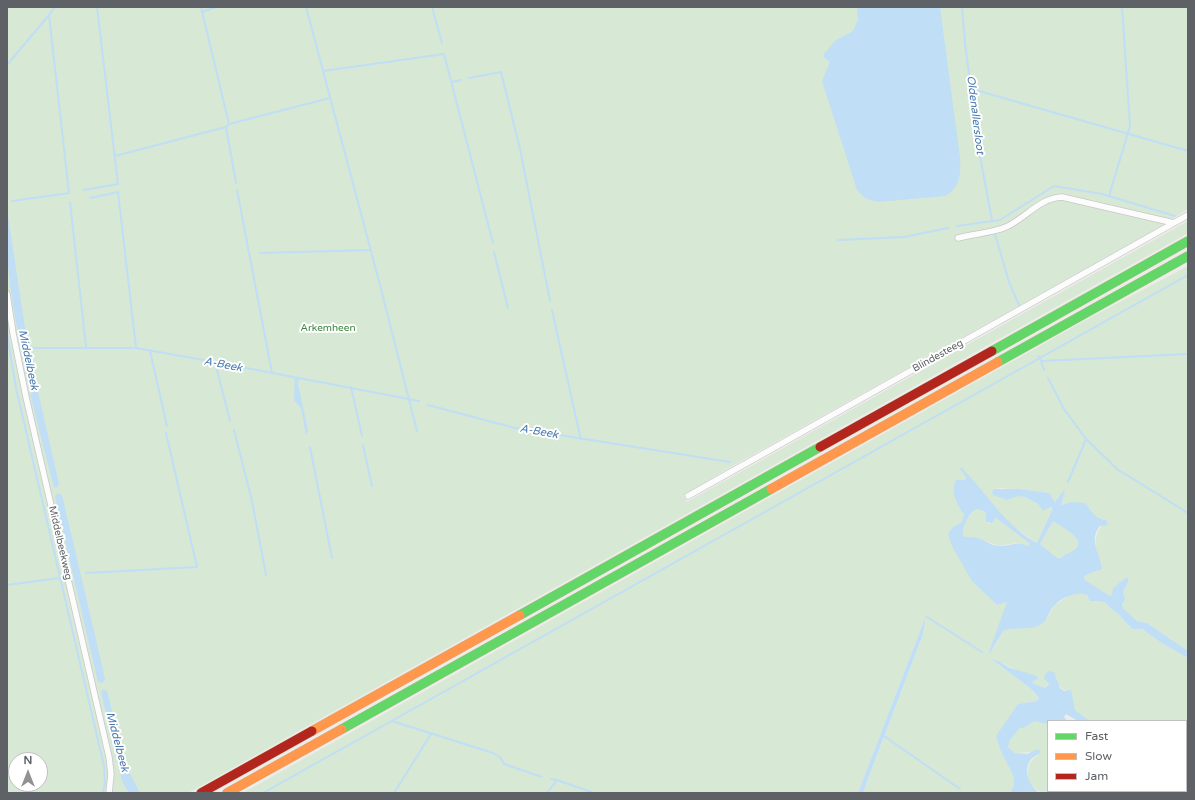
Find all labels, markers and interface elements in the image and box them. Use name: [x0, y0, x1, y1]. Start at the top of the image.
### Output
water label: Oldenallersloot: [964, 75, 986, 155]
park label: Arkemheen: [301, 322, 355, 334]
water label: Middelbeek: [15, 329, 41, 391]
street label: Blindesteeg: [911, 337, 965, 375]
water label: A-Beek: [203, 355, 243, 375]
water label: A-Beek: [519, 422, 559, 442]
street label: Middelbeekweg: [46, 505, 74, 581]
water label: Middelbeek: [103, 711, 131, 773]
legend: [1047, 720, 1187, 792]
text: Fast: [1085, 729, 1108, 743]
text: Slow: [1085, 749, 1112, 763]
north arrow: [8, 752, 48, 792]
text: N: [24, 754, 32, 767]
text: Jam: [1085, 769, 1108, 783]

